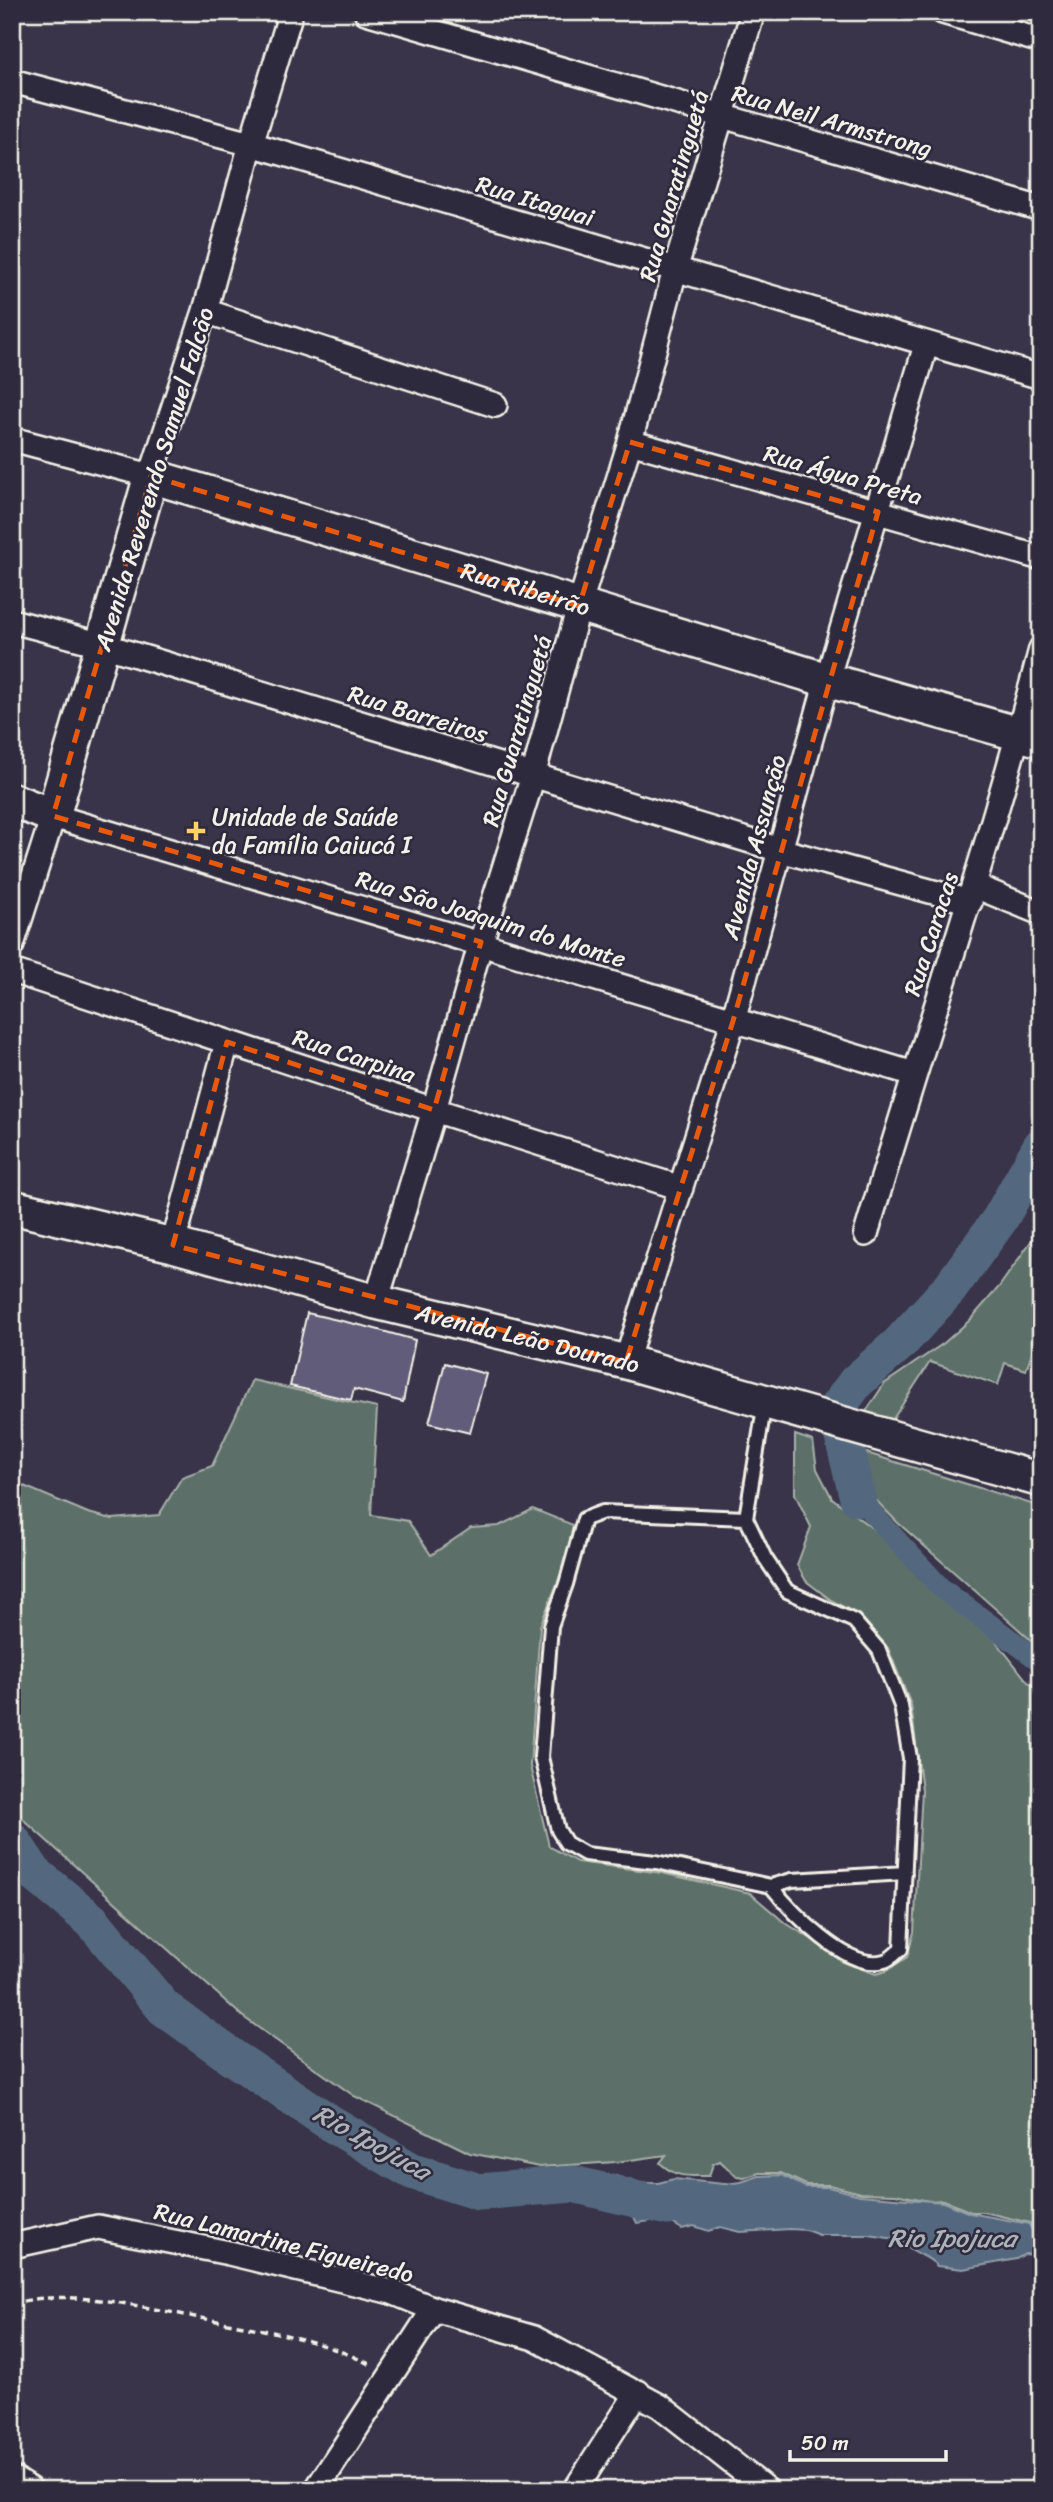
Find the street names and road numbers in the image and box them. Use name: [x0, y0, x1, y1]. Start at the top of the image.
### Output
street label: Rua Neil Armstrong: [727, 72, 937, 170]
street label: Rua Guaratinguetá: [627, 85, 721, 287]
street label: Rua Itaguai: [471, 163, 600, 239]
street label: Avenida Reverendo Samuel Falcão: [81, 302, 226, 657]
street label: Rua Água Preta: [759, 432, 927, 518]
street label: Rua Ribeirão: [456, 550, 595, 628]
street label: Rua Guaratinguetá: [470, 630, 564, 832]
street label: Rua Barreiros: [343, 673, 494, 755]
street label: Avenida Assunção: [709, 750, 799, 945]
street label: Rua São Joaquim do Monte: [351, 858, 631, 980]
street label: Rua Caracas: [891, 866, 971, 1002]
street label: Rua Carpina: [287, 1016, 422, 1096]
street label: Avenida Leão Dourado: [410, 1291, 645, 1386]
street label: Rua Lamartine Figueiredo: [150, 2190, 418, 2296]

